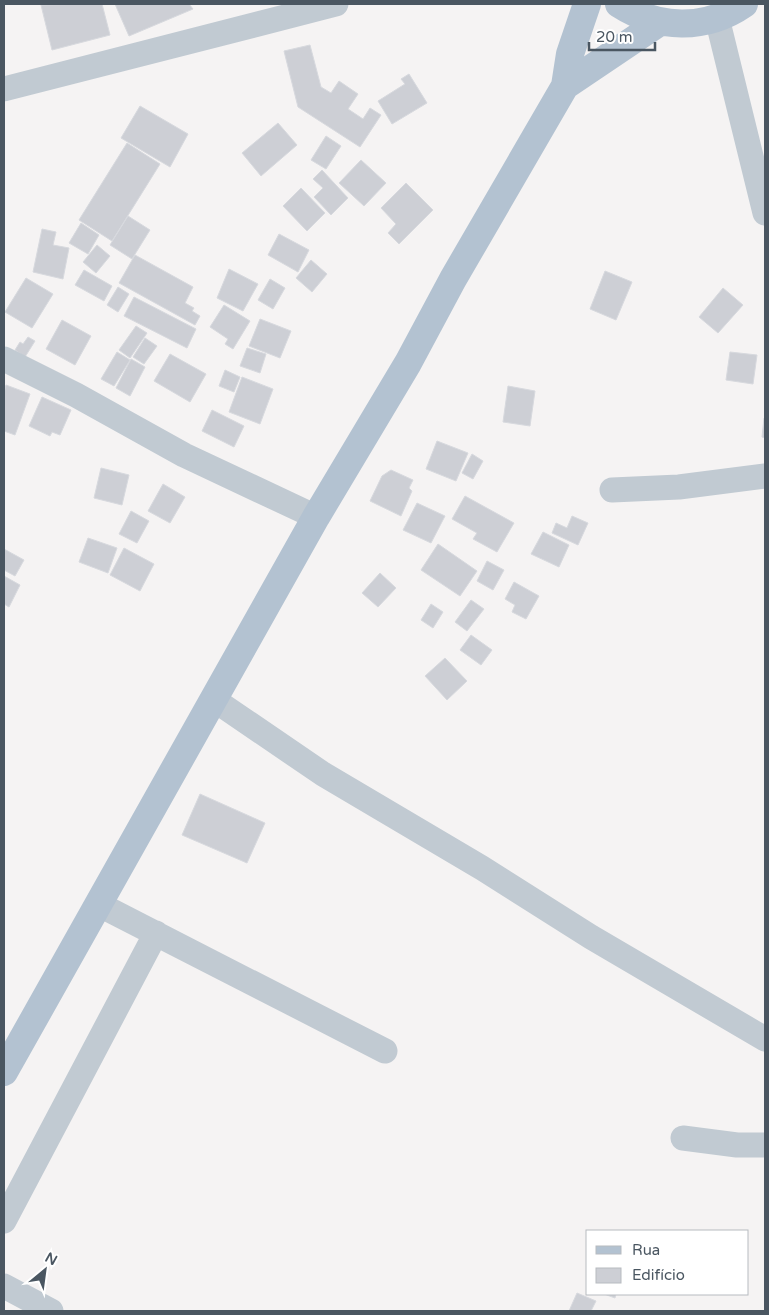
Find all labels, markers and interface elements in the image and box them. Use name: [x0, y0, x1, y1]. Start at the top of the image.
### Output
scale bar: [589, 20, 655, 52]
text: 20 m: [596, 28, 633, 46]
legend: [586, 1230, 749, 1295]
text: Rua: [632, 1241, 660, 1259]
north arrow: [20, 1245, 70, 1295]
text: N: [42, 1249, 60, 1269]
text: Edifício: [632, 1266, 685, 1284]

